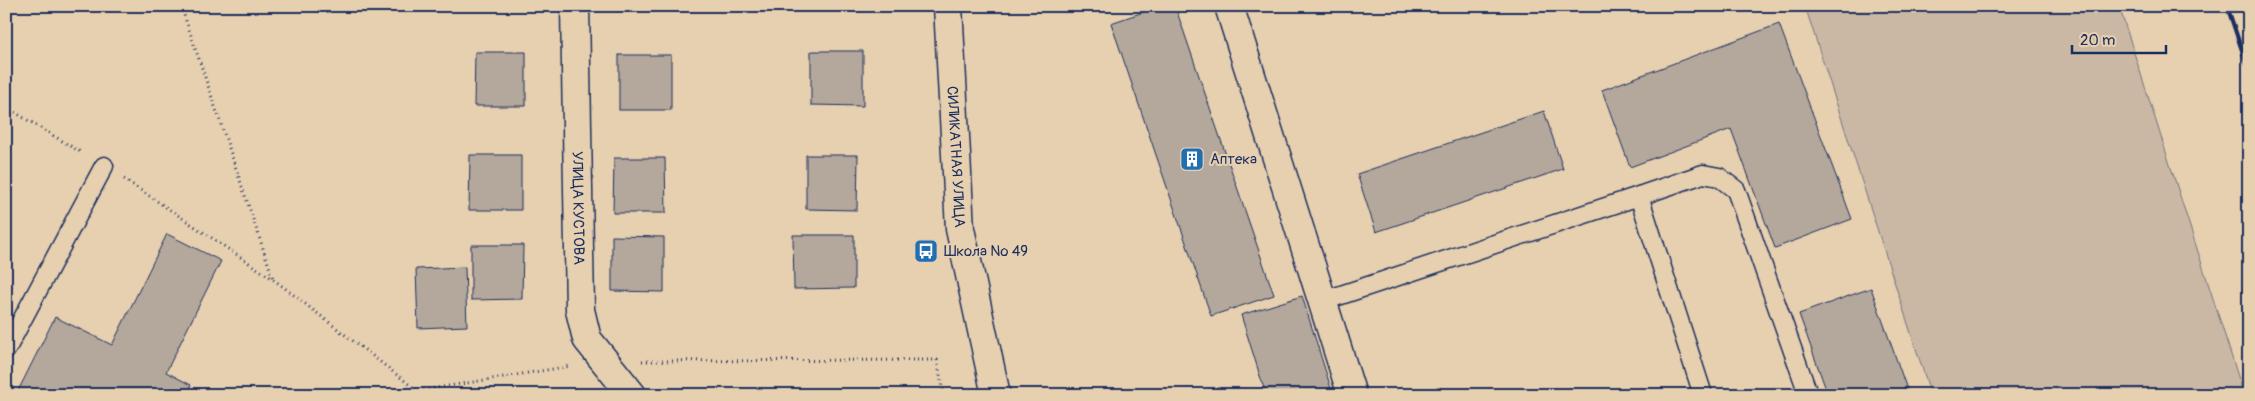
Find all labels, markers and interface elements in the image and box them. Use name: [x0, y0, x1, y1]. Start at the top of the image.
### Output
scale bar: [2072, 22, 2166, 54]
text: 20 m: [2080, 31, 2115, 50]
street label: СИЛИКАТНАЯ УЛИЦА: [942, 86, 969, 228]
building icon: Аптека: [1179, 146, 1205, 172]
place label: Аптека: [1210, 150, 1257, 169]
street label: УЛИЦА КУСТОВА: [567, 151, 588, 265]
bus stop icon: Школа № 49: [913, 238, 939, 264]
place label: Школа № 49: [944, 242, 1028, 261]

